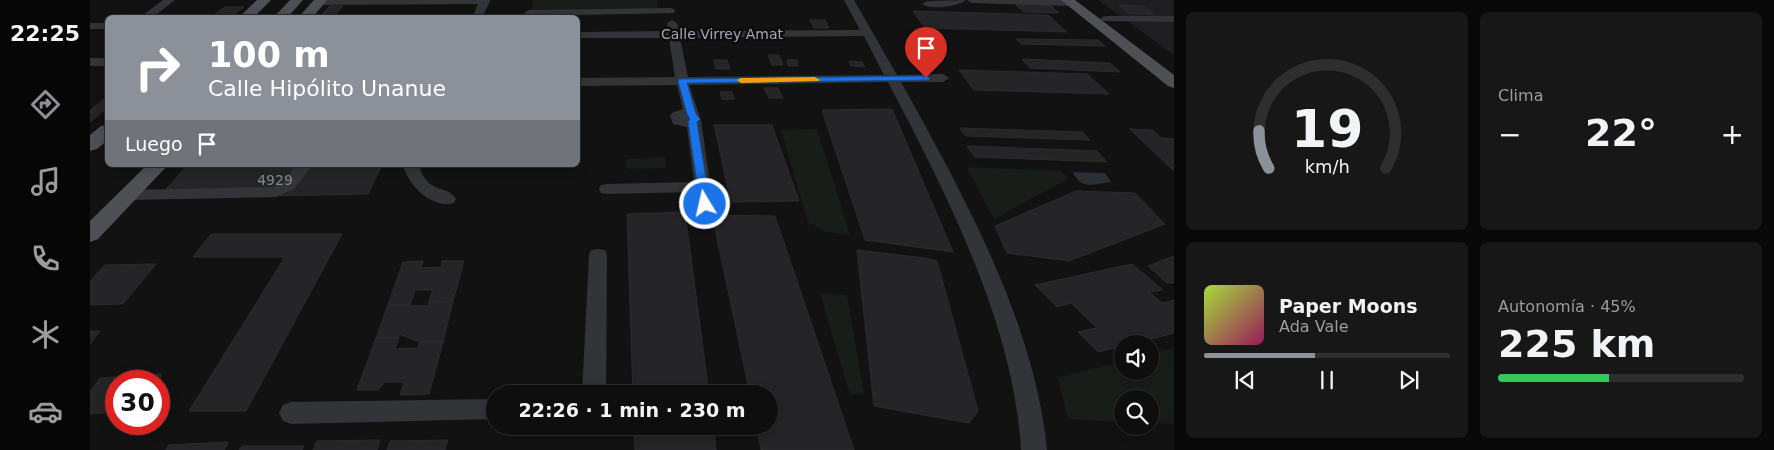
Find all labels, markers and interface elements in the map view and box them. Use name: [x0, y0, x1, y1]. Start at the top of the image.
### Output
text: 22:25: [10, 21, 80, 46]
street label: Calle Virrey Amat: [661, 26, 783, 42]
pin: [905, 27, 947, 78]
icon: arrive: [912, 34, 940, 62]
icon: right: [125, 35, 190, 100]
text: 100 m: [208, 35, 330, 75]
text: Calle Hipólito Unanue: [208, 76, 446, 101]
text: Clima: [1498, 86, 1543, 105]
icon: directions: [28, 87, 63, 122]
text: 19: [1291, 99, 1363, 159]
text: 22°: [1585, 111, 1657, 155]
text: −: [1498, 118, 1521, 151]
text: +: [1721, 118, 1744, 151]
icon: arrive: [193, 130, 221, 158]
text: Luego: [125, 133, 183, 155]
text: km/h: [1304, 156, 1350, 177]
icon: music: [28, 164, 63, 199]
house number: 4929: [257, 172, 293, 188]
position arrow: [678, 177, 730, 229]
icon: phone: [28, 241, 63, 276]
text: Paper Moons: [1279, 295, 1418, 317]
text: Autonomía · 45%: [1498, 297, 1636, 316]
icon: climate: [28, 317, 63, 352]
text: Ada Vale: [1279, 317, 1349, 336]
text: 225 km: [1498, 322, 1655, 366]
map controls: [1114, 335, 1159, 435]
button: sound: [1114, 335, 1159, 380]
icon: previous: [1231, 366, 1259, 394]
icon: pause: [1313, 366, 1341, 394]
icon: next: [1395, 366, 1423, 394]
speed limit sign: 30: [105, 370, 170, 435]
button: search: [1114, 390, 1159, 435]
icon: car: [28, 394, 63, 429]
text: 22:26 · 1 min · 230 m: [518, 399, 746, 421]

